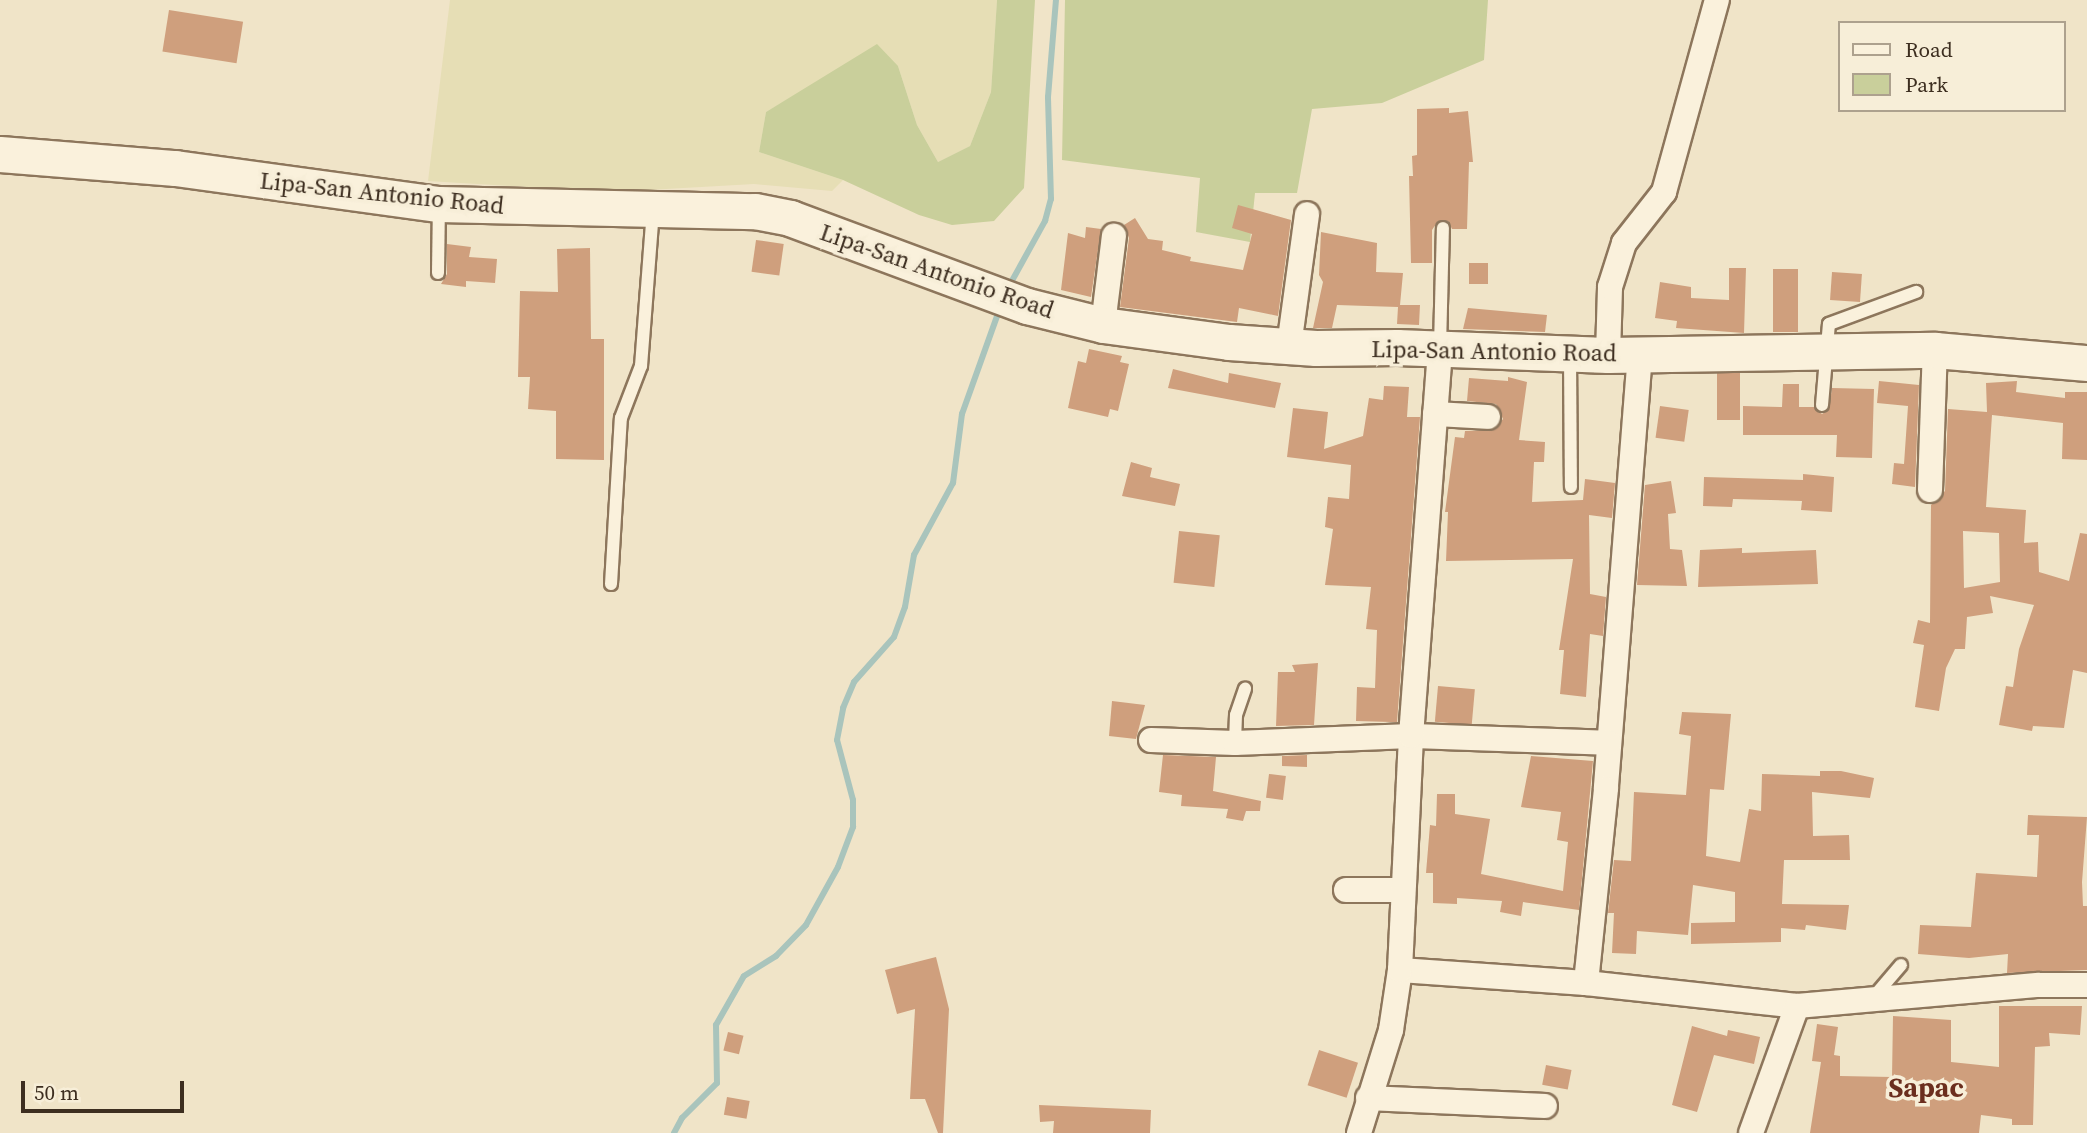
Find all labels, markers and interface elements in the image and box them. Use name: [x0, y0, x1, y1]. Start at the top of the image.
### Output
legend: [1839, 21, 2066, 112]
text: Road: [1905, 35, 1953, 64]
text: Park: [1905, 70, 1948, 99]
street label: Lipa-San Antonio Road: [258, 166, 506, 220]
street label: Lipa-San Antonio Road: [816, 217, 1058, 325]
street label: Lipa-San Antonio Road: [1371, 334, 1617, 368]
scale bar: [24, 1066, 187, 1110]
district label: Sapac: [1888, 1070, 1964, 1104]
text: 50 m: [34, 1078, 79, 1107]

